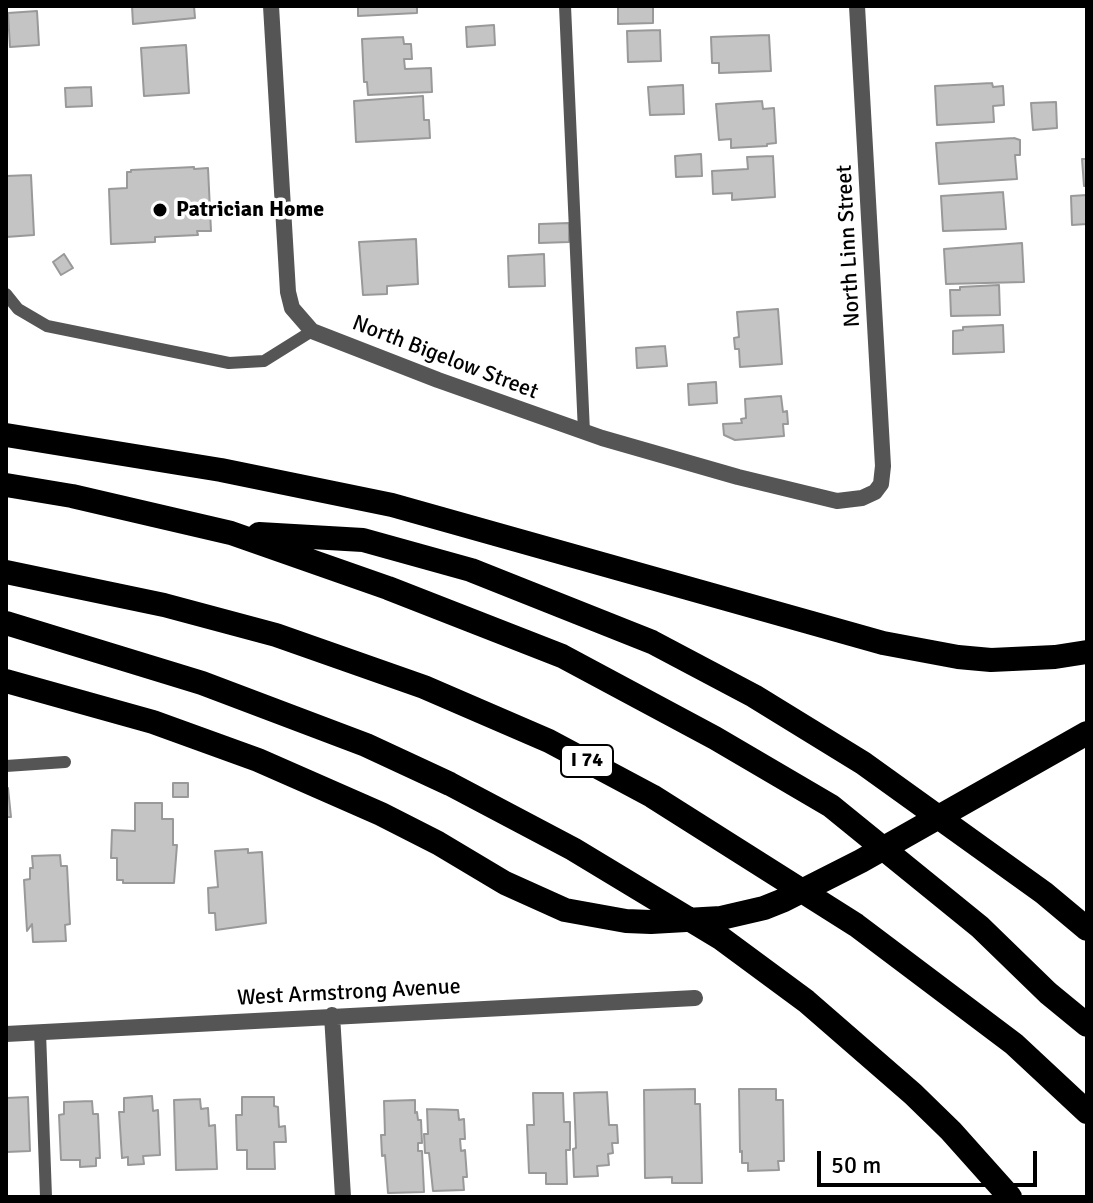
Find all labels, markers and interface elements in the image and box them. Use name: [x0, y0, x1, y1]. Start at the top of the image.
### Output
street label: North Linn Street: [832, 164, 866, 328]
place label: Patrician Home: [176, 197, 324, 223]
marker: Patrician Home: [151, 201, 169, 219]
street label: North Bigelow Street: [348, 310, 542, 406]
road number: I 74: [561, 745, 613, 777]
street label: West Armstrong Avenue: [237, 974, 461, 1012]
scale bar: [821, 1135, 1041, 1185]
text: 50 m: [831, 1150, 881, 1180]

